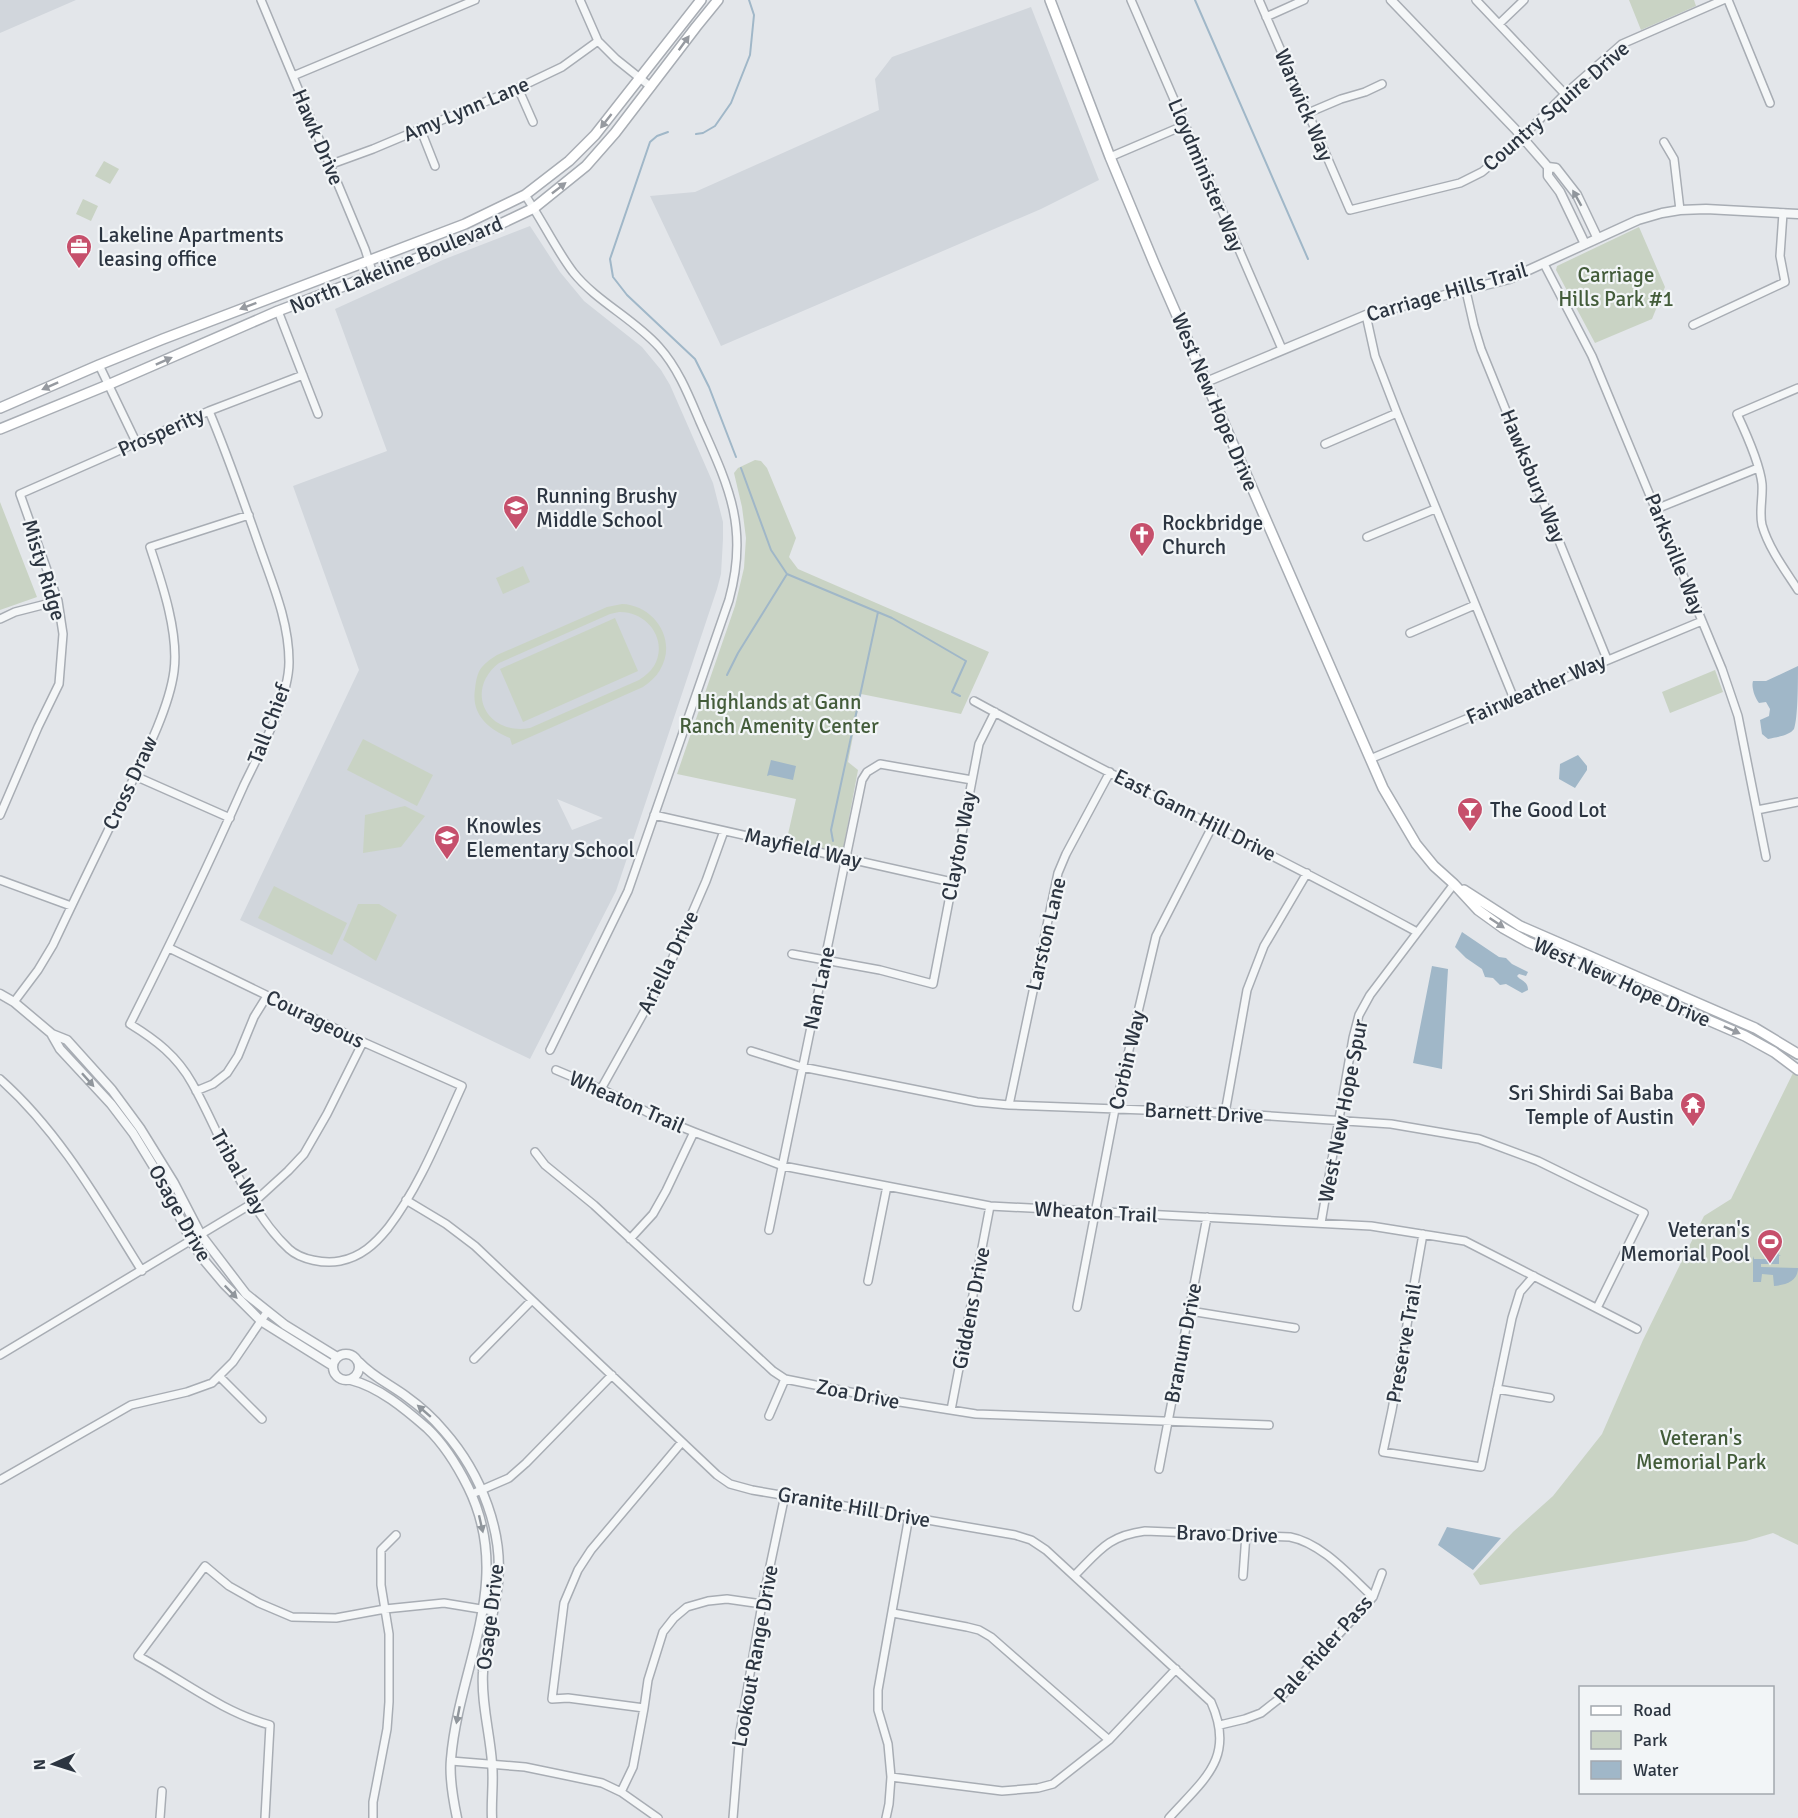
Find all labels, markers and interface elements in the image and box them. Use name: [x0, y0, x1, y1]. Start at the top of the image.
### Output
one-way arrow: [678, 35, 690, 51]
street label: Country Squire Drive: [1477, 35, 1635, 177]
street label: Warwick Way: [1269, 45, 1339, 165]
street label: Amy Lynn Lane: [399, 71, 533, 147]
street label: Hawk Drive: [286, 85, 350, 189]
street label: Lloydminister Way: [1162, 94, 1250, 256]
one-way arrow: [600, 112, 612, 128]
one-way arrow: [551, 182, 566, 194]
one-way arrow: [1572, 189, 1582, 206]
street label: North Lakeline Boulevard: [286, 210, 506, 320]
place label: Lakeline Apartments leasing office: [98, 222, 284, 272]
office icon: Lakeline Apartments leasing office: [64, 232, 94, 270]
street label: Carriage Hills Trail: [1363, 257, 1531, 327]
park label: Carriage Hills Park #1: [1558, 262, 1674, 312]
one-way arrow: [239, 302, 257, 311]
street label: West New Hope Drive: [1166, 309, 1264, 495]
one-way arrow: [155, 356, 173, 366]
one-way arrow: [41, 382, 58, 391]
street label: Prosperity: [114, 401, 208, 463]
street label: Hawksbury Way: [1494, 405, 1572, 547]
place label: Running Brushy Middle School: [536, 483, 677, 533]
street label: Parksville Way: [1639, 489, 1711, 619]
school or university icon: Running Brushy Middle School: [501, 493, 531, 531]
place label: Rockbridge Church: [1162, 510, 1263, 560]
street label: Misty Ridge: [16, 516, 72, 624]
church icon: Rockbridge Church: [1127, 520, 1157, 558]
street label: Fairweather Way: [1462, 648, 1610, 730]
street label: Tall Chief: [242, 679, 296, 768]
park label: Highlands at Gann Ranch Amenity Center: [679, 689, 879, 739]
street label: Cross Draw: [97, 732, 163, 834]
street label: East Gann Hill Drive: [1109, 763, 1281, 867]
street label: Clayton Way: [936, 789, 982, 903]
bar icon: The Good Lot: [1455, 795, 1485, 833]
place label: The Good Lot: [1490, 797, 1607, 823]
place label: Knowles Elementary School: [466, 813, 635, 863]
street label: Mayfield Way: [742, 822, 864, 874]
school or university icon: Knowles Elementary School: [432, 823, 462, 861]
street label: Larston Lane: [1020, 875, 1072, 993]
street label: Ariella Drive: [632, 906, 704, 1018]
one-way arrow: [1489, 918, 1505, 929]
street label: West New Hope Drive: [1529, 931, 1715, 1033]
street label: Nan Lane: [798, 944, 840, 1032]
street label: Courageous: [262, 984, 368, 1054]
street label: Corbin Way: [1103, 1008, 1151, 1112]
street label: West New Hope Spur: [1312, 1017, 1374, 1205]
one-way arrow: [1723, 1025, 1741, 1035]
street label: Wheaton Trail: [565, 1065, 689, 1139]
one-way arrow: [81, 1072, 95, 1087]
place label: Sri Shirdi Sai Baba Temple of Austin: [1508, 1080, 1674, 1130]
temple icon: Sri Shirdi Sai Baba Temple of Austin: [1678, 1090, 1708, 1128]
street label: Barnett Drive: [1144, 1097, 1264, 1129]
street label: Tribal Way: [205, 1125, 273, 1219]
street label: Osage Drive: [143, 1160, 217, 1266]
street label: Wheaton Trail: [1033, 1196, 1159, 1228]
place label: Veteran's Memorial Pool: [1620, 1217, 1750, 1267]
sports icon: Veteran's Memorial Pool: [1755, 1227, 1785, 1265]
street label: Giddens Drive: [946, 1245, 996, 1371]
street label: Branum Drive: [1159, 1281, 1207, 1405]
street label: Preserve Trail: [1381, 1281, 1427, 1405]
one-way arrow: [224, 1285, 238, 1299]
street label: Zoa Drive: [814, 1373, 902, 1415]
one-way arrow: [417, 1405, 432, 1418]
park label: Veteran's Memorial Park: [1636, 1425, 1767, 1475]
street label: Granite Hill Drive: [776, 1481, 932, 1533]
one-way arrow: [477, 1515, 487, 1533]
street label: Bravo Drive: [1176, 1519, 1278, 1549]
street label: Osage Drive: [471, 1562, 509, 1672]
street label: Lookout Range Drive: [726, 1563, 784, 1749]
street label: Pale Rider Pass: [1268, 1590, 1378, 1708]
legend: [1579, 1686, 1774, 1794]
text: Road: [1633, 1699, 1672, 1721]
one-way arrow: [453, 1706, 462, 1725]
text: Park: [1633, 1729, 1668, 1751]
north arrow: [24, 1734, 84, 1794]
text: N: [30, 1759, 50, 1771]
text: Water: [1633, 1759, 1679, 1781]

